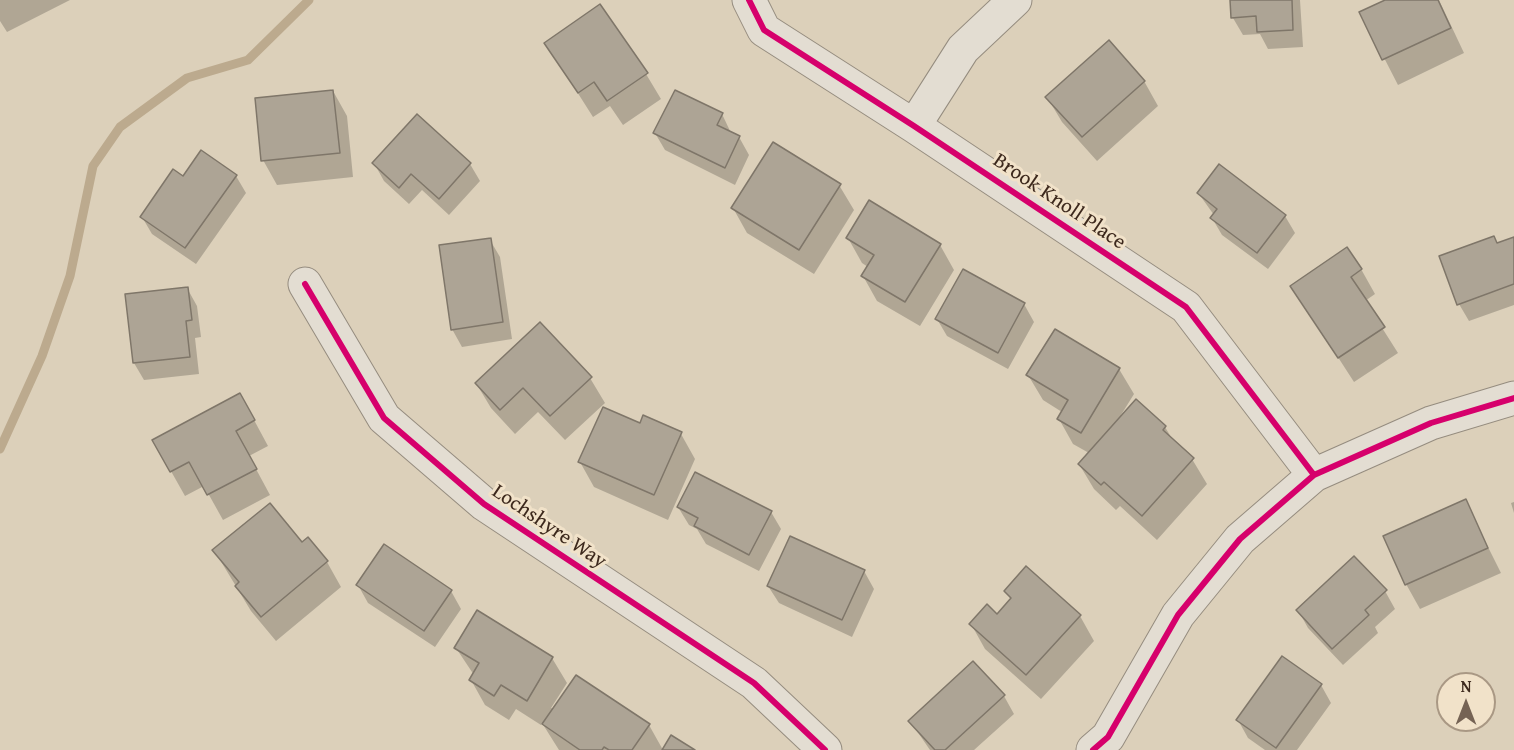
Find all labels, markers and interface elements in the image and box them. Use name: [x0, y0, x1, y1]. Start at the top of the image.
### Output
street label: Brook Knoll Place: [988, 148, 1130, 256]
street label: Lochshyre Way: [487, 479, 611, 575]
north arrow: [1436, 672, 1496, 732]
text: N: [1461, 674, 1471, 698]

